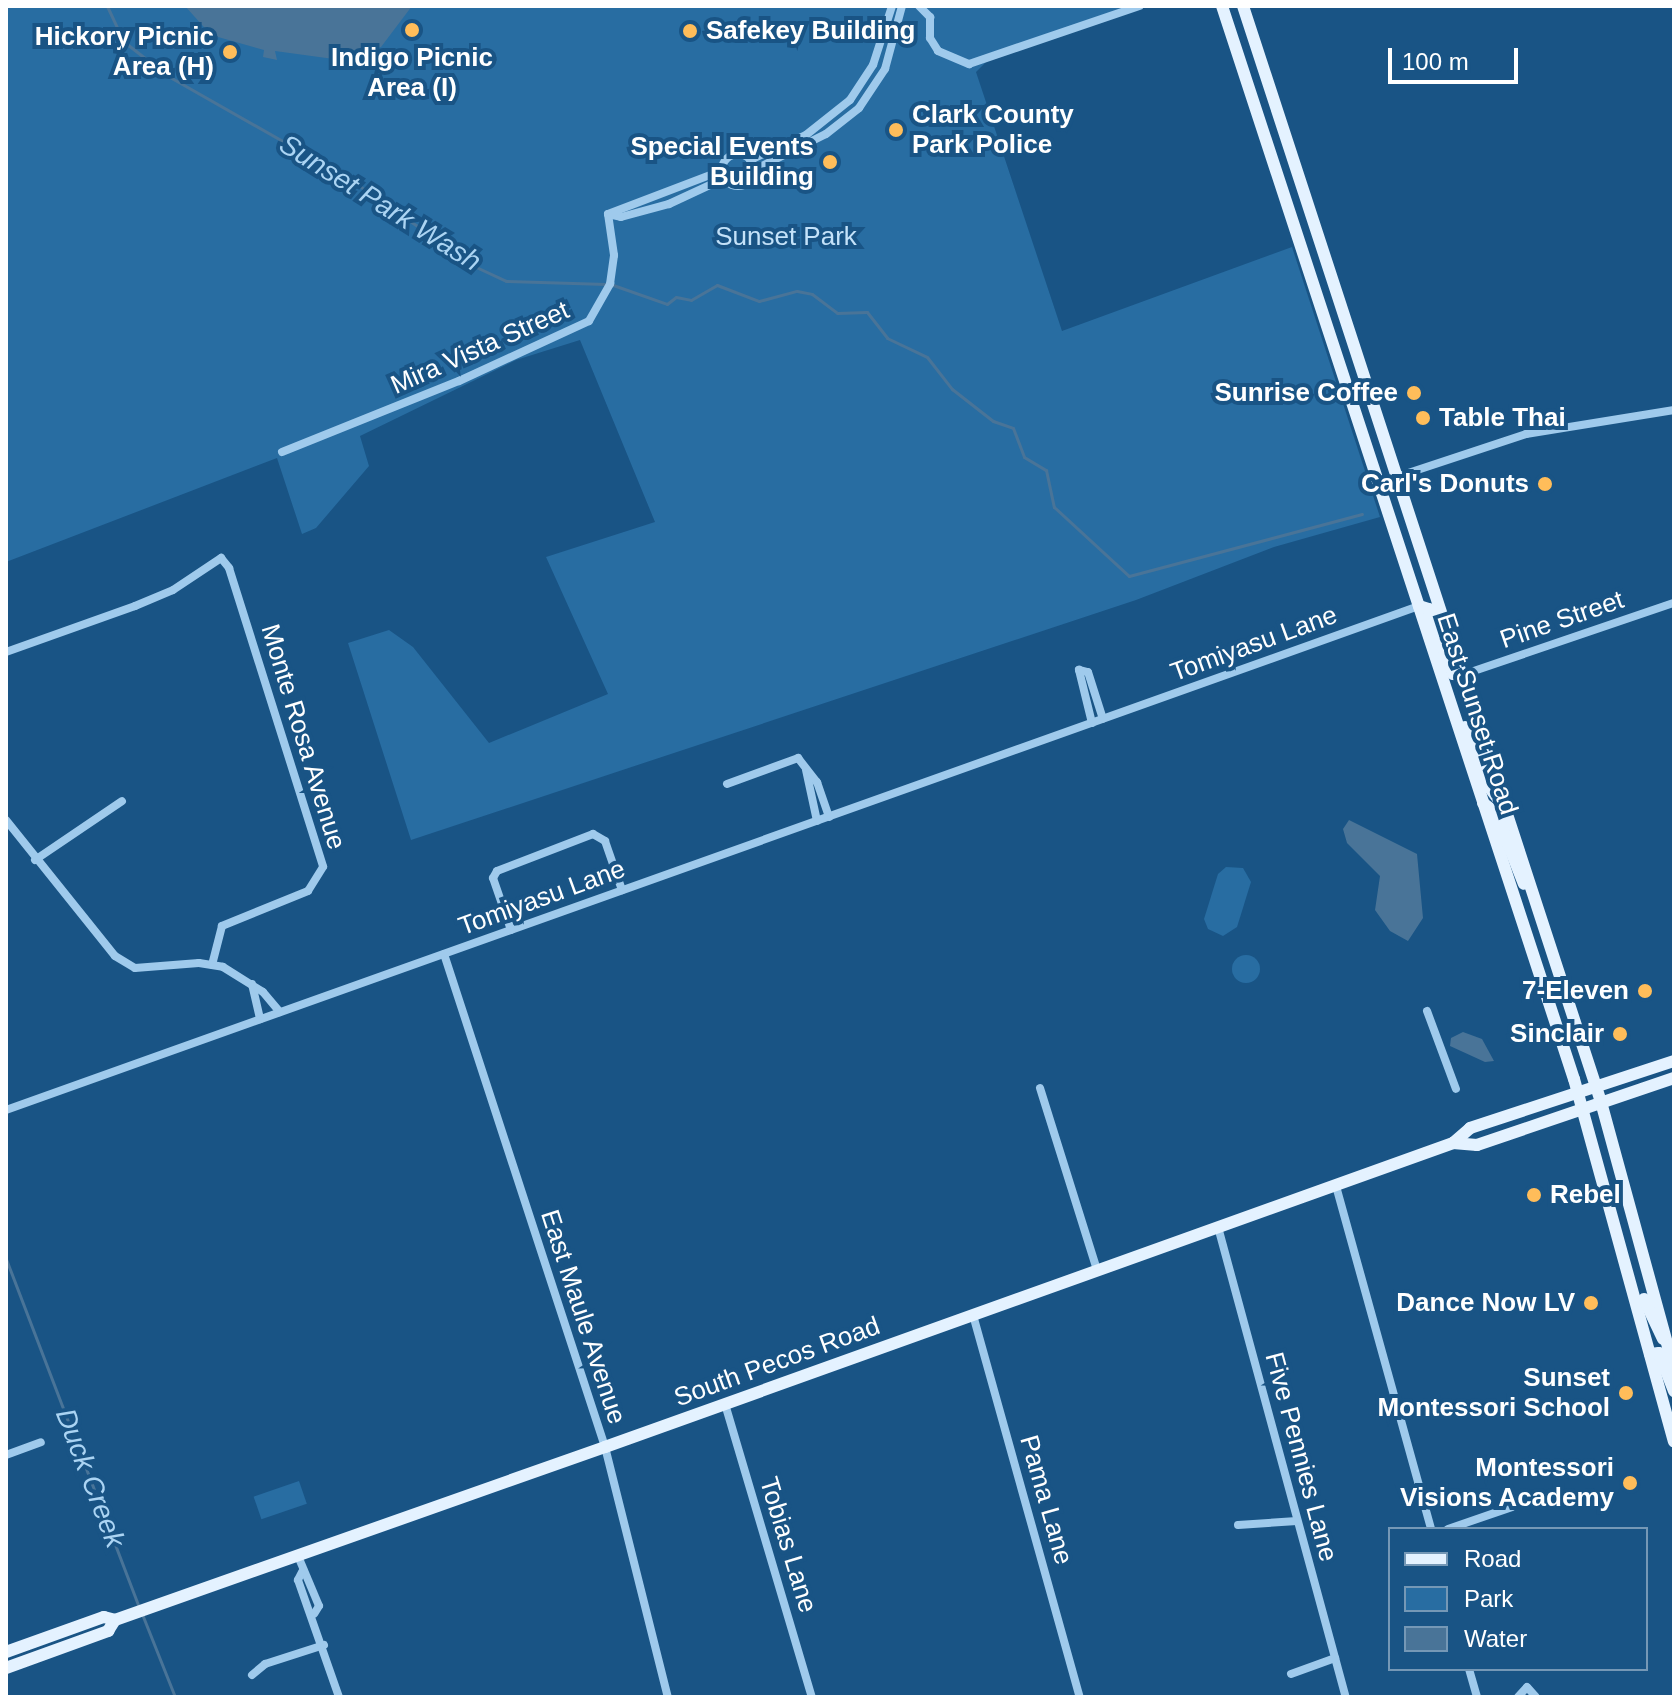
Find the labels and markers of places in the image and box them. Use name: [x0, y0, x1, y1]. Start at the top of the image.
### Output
place label: Safekey Building: [706, 15, 915, 47]
place label: Hickory Picnic Area (H): [35, 21, 214, 82]
marker: Indigo Picnic Area (I): [403, 21, 421, 39]
marker: Safekey Building: [681, 22, 699, 40]
place label: Indigo Picnic Area (I): [331, 42, 493, 104]
marker: Hickory Picnic Area (H): [221, 43, 239, 61]
place label: Clark County Park Police: [912, 99, 1074, 160]
marker: Clark County Park Police: [887, 121, 905, 139]
place label: Special Events Building: [630, 131, 814, 192]
marker: Special Events Building: [821, 153, 839, 171]
place label: Sunrise Coffee: [1215, 377, 1398, 409]
marker: Sunrise Coffee: [1405, 384, 1423, 402]
place label: Table Thai: [1439, 402, 1566, 434]
marker: Table Thai: [1414, 409, 1432, 427]
place label: Carl's Donuts: [1361, 468, 1529, 500]
marker: Carl's Donuts: [1536, 475, 1554, 493]
place label: 7-Eleven: [1522, 975, 1629, 1007]
marker: 7-Eleven: [1636, 982, 1654, 1000]
place label: Sinclair: [1510, 1018, 1604, 1050]
marker: Sinclair: [1611, 1025, 1629, 1043]
place label: Rebel: [1550, 1179, 1621, 1211]
marker: Rebel: [1525, 1186, 1543, 1204]
place label: Dance Now LV: [1396, 1287, 1575, 1319]
marker: Dance Now LV: [1582, 1294, 1600, 1312]
place label: Sunset Montessori School: [1377, 1362, 1610, 1424]
marker: Sunset Montessori School: [1617, 1384, 1635, 1402]
place label: Montessori Visions Academy: [1399, 1452, 1614, 1514]
marker: Montessori Visions Academy: [1621, 1474, 1639, 1492]

